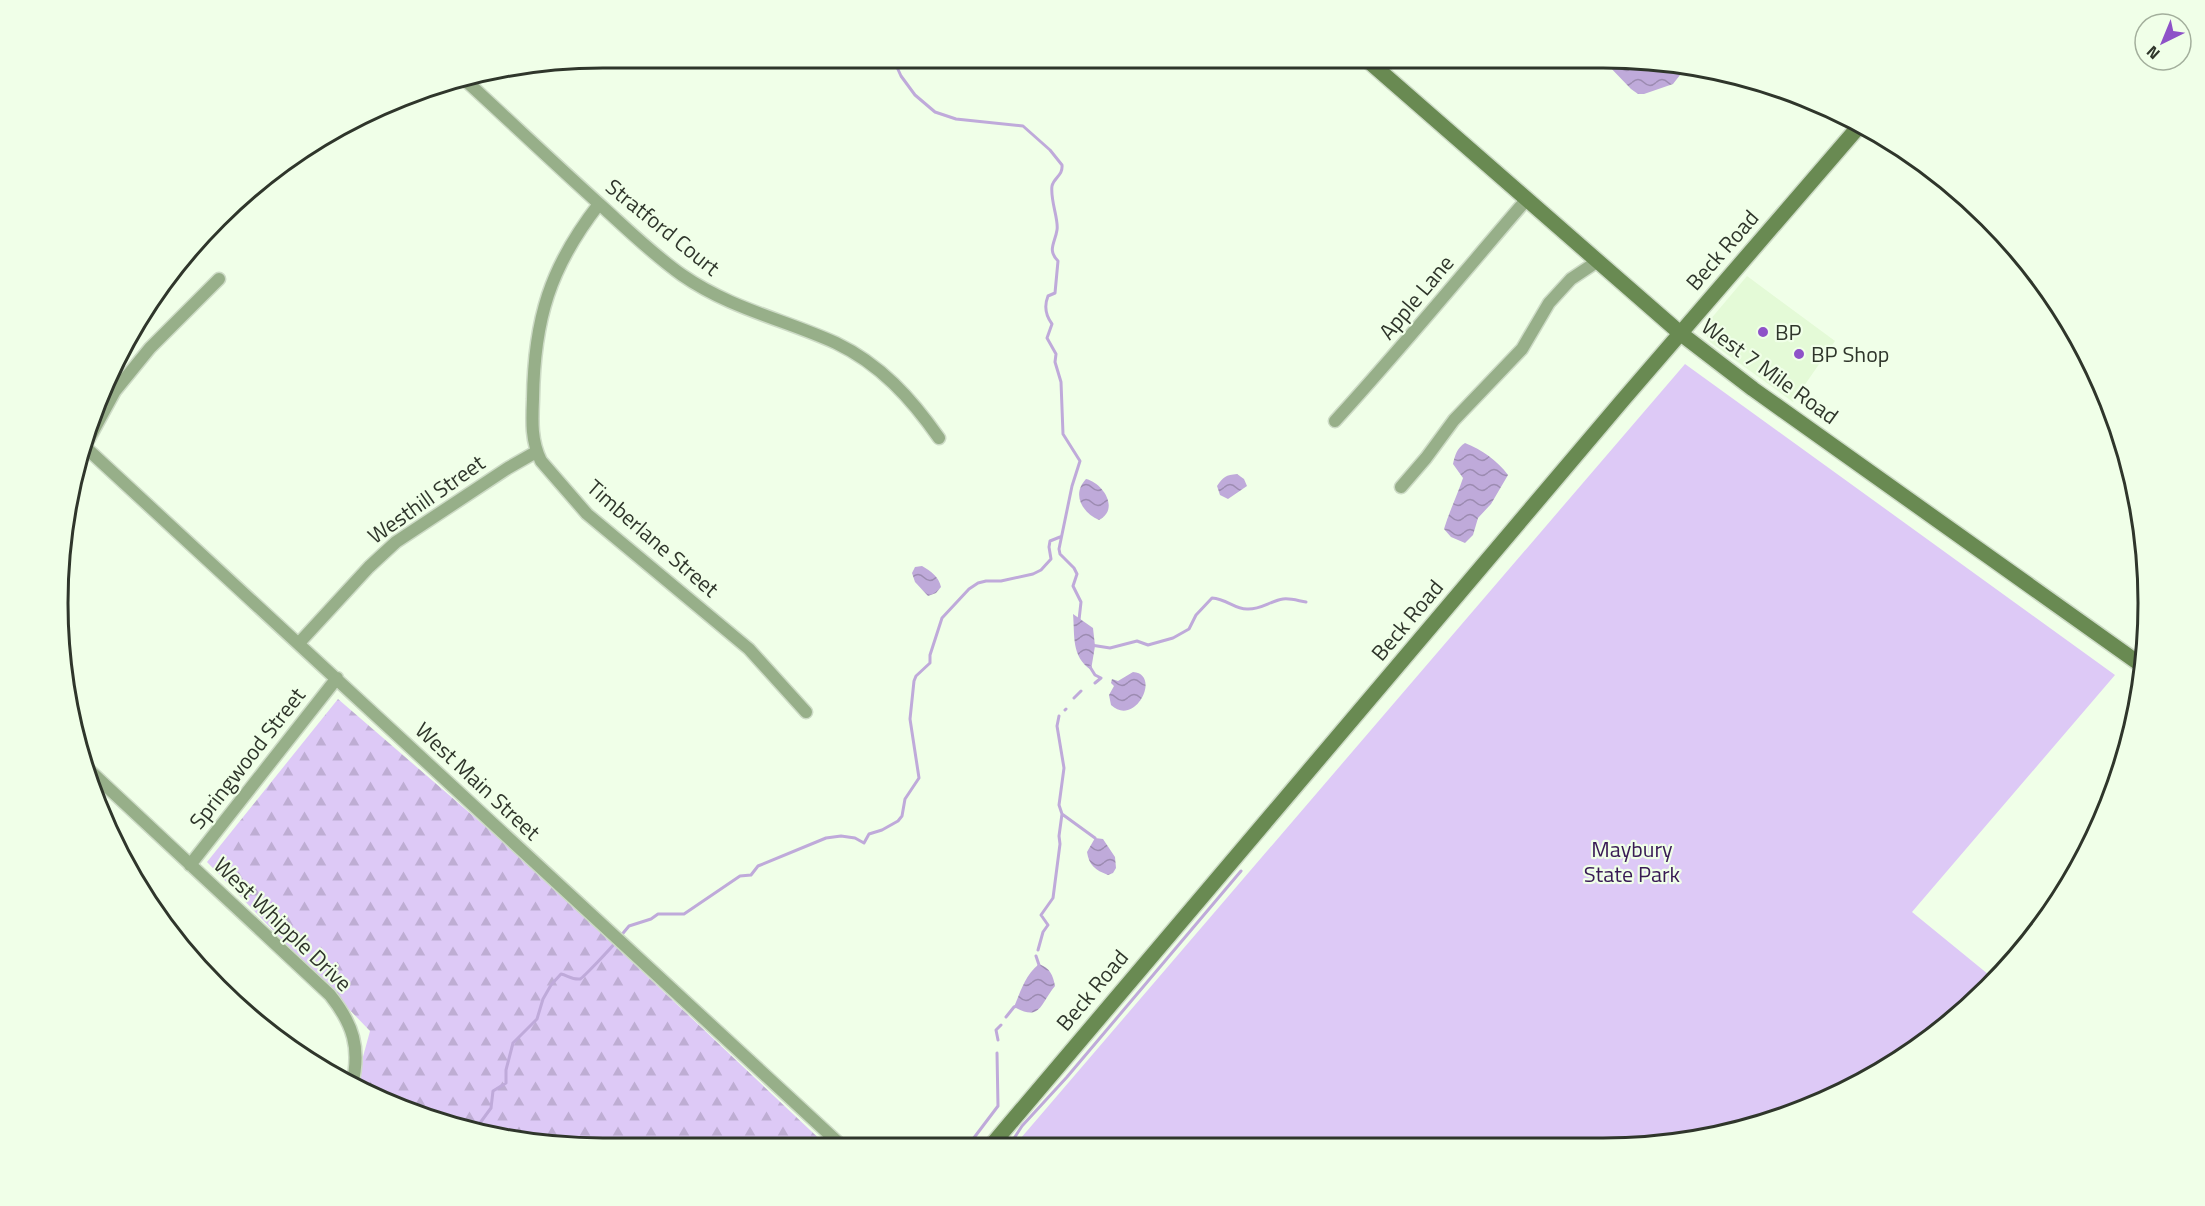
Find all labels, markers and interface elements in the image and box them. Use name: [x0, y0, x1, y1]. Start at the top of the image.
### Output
north arrow: [2133, 12, 2193, 72]
text: N: [2141, 40, 2165, 66]
street label: Stratford Court: [598, 170, 728, 284]
street label: Beck Road: [1677, 202, 1767, 298]
street label: Apple Lane: [1370, 247, 1462, 347]
street label: West 7 Mile Road: [1694, 310, 1846, 432]
place label: BP: [1775, 315, 1802, 349]
marker: BP: [1756, 325, 1770, 339]
place label: BP Shop: [1811, 337, 1889, 371]
marker: BP Shop: [1792, 347, 1806, 361]
street label: Westhill Street: [360, 446, 492, 552]
street label: Timberlane Street: [579, 471, 727, 605]
street label: Beck Road: [1363, 572, 1451, 668]
street label: Springwood Street: [181, 679, 314, 836]
street label: West Main Street: [408, 714, 549, 848]
park label: Maybury State Park: [1584, 832, 1681, 891]
street label: West Whipple Drive: [206, 849, 360, 999]
street label: Beck Road: [1048, 942, 1136, 1038]

